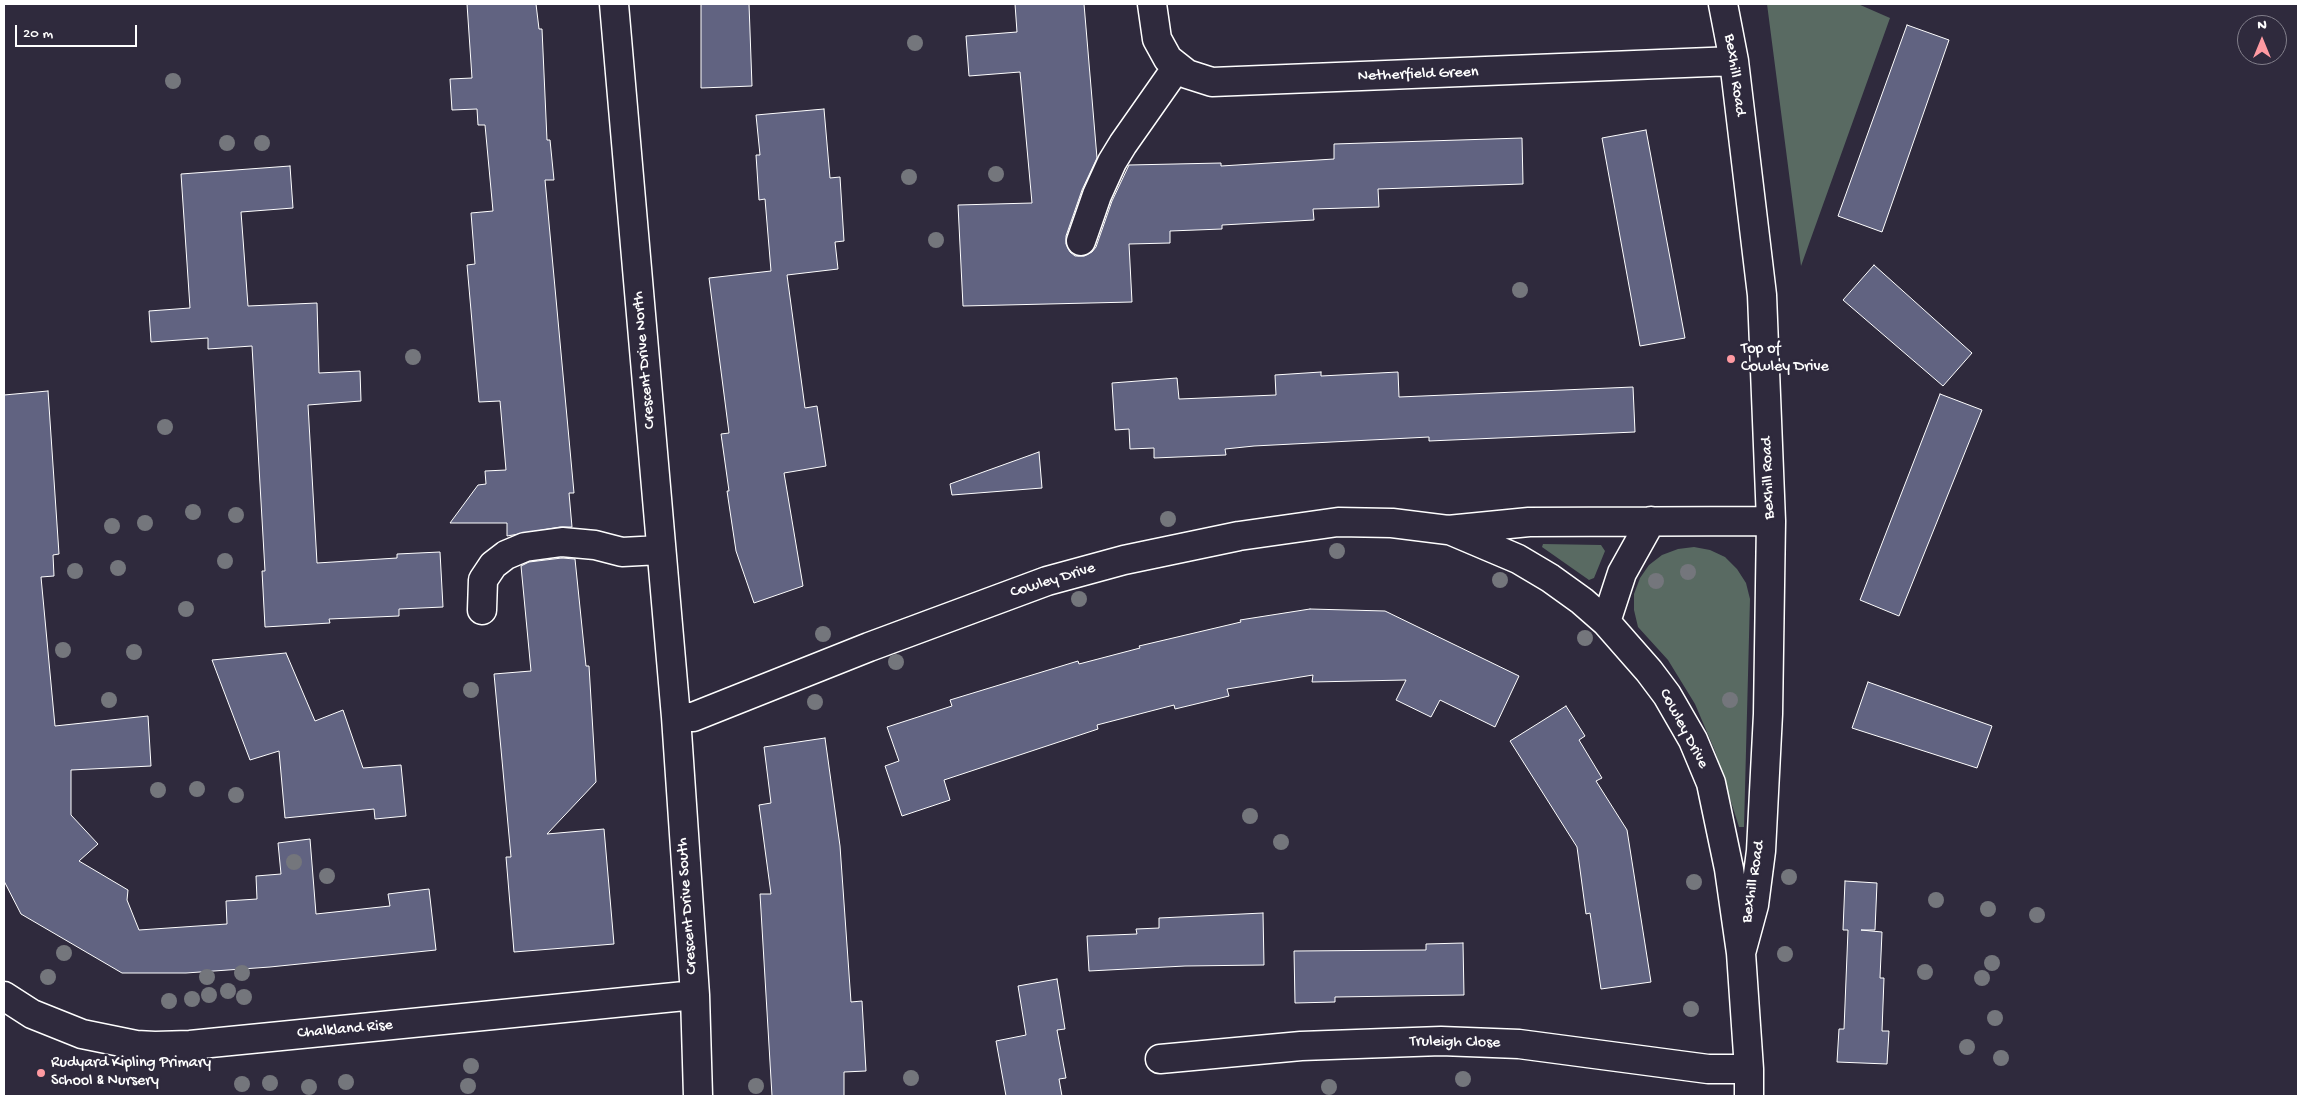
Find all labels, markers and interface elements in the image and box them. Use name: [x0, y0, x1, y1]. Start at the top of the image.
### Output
scale bar: [18, 15, 140, 47]
north arrow: [2237, 15, 2287, 65]
text: N: [2257, 17, 2267, 34]
text: 20 m: [23, 25, 53, 43]
street label: Bexhill Road: [1719, 33, 1749, 117]
street label: Netherfield Green: [1357, 63, 1479, 87]
street label: Crescent Drive North: [629, 290, 661, 430]
place label: Top of Cowley Drive: [1741, 340, 1829, 378]
marker: Top of Cowley Drive: [1725, 353, 1737, 365]
street label: Bexhill Road: [1758, 436, 1780, 520]
street label: Cowley Drive: [1008, 559, 1098, 603]
street label: Cowley Drive: [1654, 686, 1712, 772]
street label: Crescent Drive South: [674, 837, 702, 975]
street label: Bexhill Road: [1738, 840, 1770, 924]
street label: Chalkland Rise: [296, 1016, 394, 1044]
street label: Truleigh Close: [1409, 1033, 1501, 1053]
place label: Rudyard Kipling Primary School & Nursery: [51, 1054, 211, 1092]
marker: Rudyard Kipling Primary School & Nursery: [35, 1067, 47, 1079]

